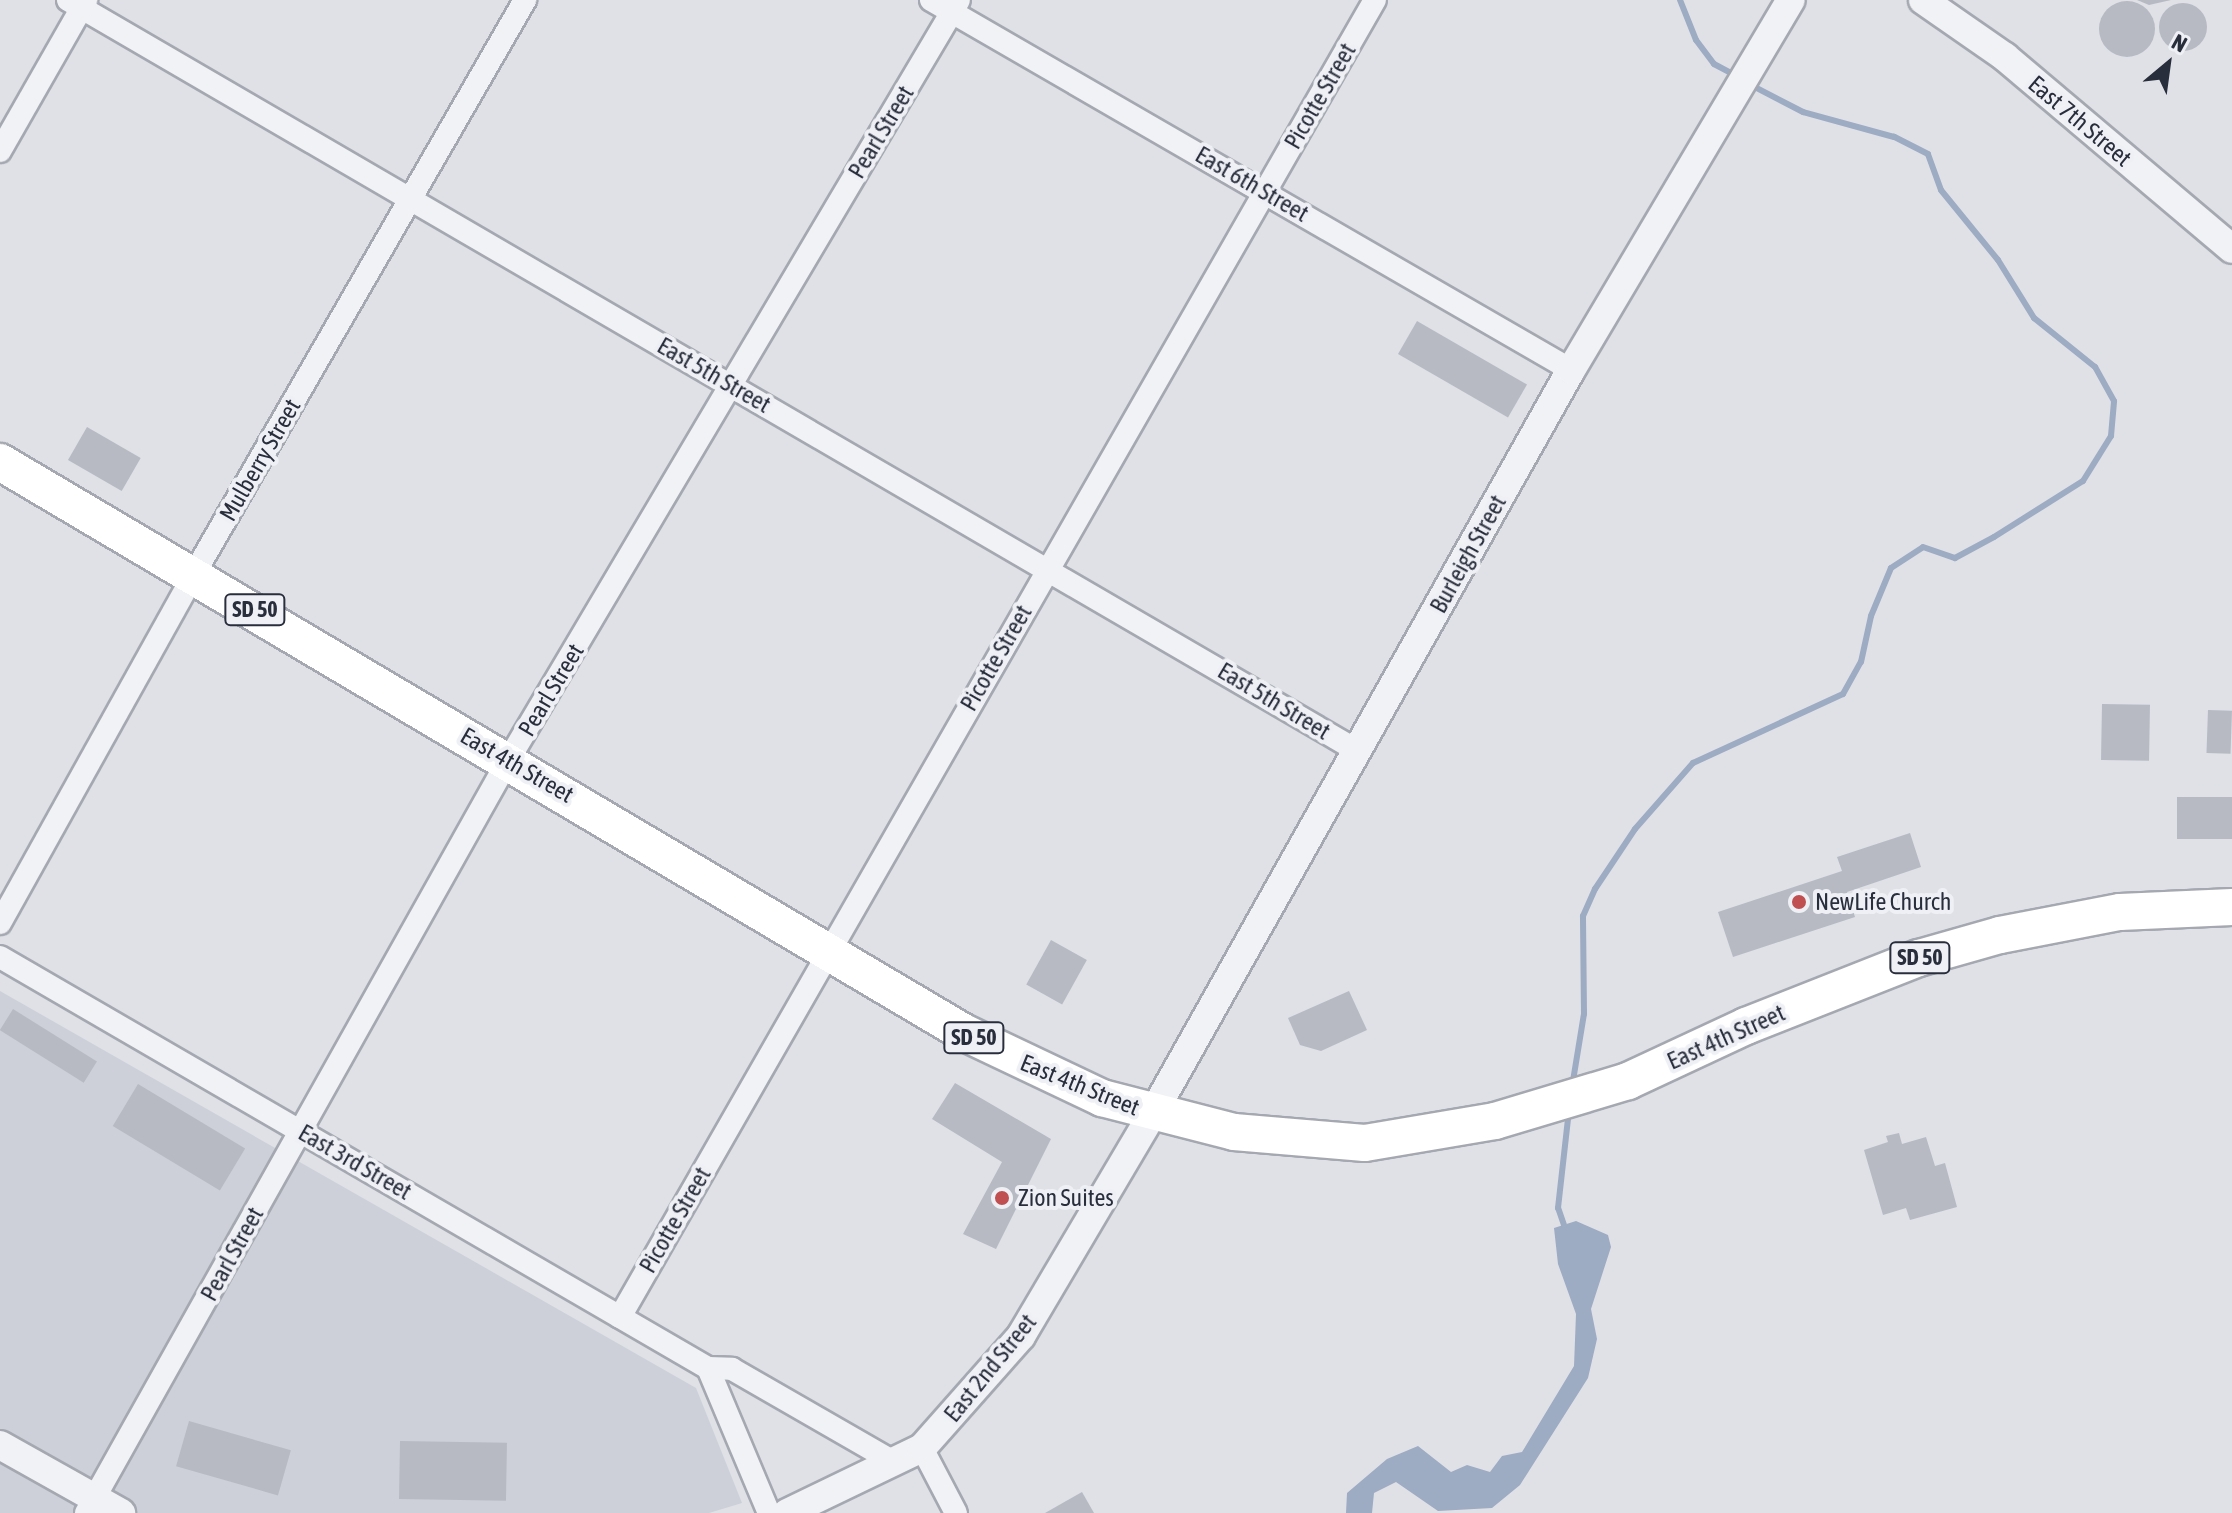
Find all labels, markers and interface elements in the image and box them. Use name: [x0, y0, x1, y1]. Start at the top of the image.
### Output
north arrow: [2128, 24, 2208, 104]
text: N: [2168, 28, 2192, 58]
street label: Picotte Street: [1278, 38, 1362, 154]
street label: East 7th Street: [2023, 70, 2137, 172]
street label: Pearl Street: [842, 80, 920, 184]
street label: East 6th Street: [1190, 140, 1314, 228]
street label: East 5th Street: [652, 331, 776, 419]
street label: Mulberry Street: [213, 394, 307, 526]
street label: Burleigh Street: [1424, 490, 1512, 618]
road number: SD 50: [223, 592, 287, 628]
street label: Picotte Street: [954, 600, 1038, 716]
street label: Pearl Street: [512, 638, 590, 742]
street label: East 5th Street: [1213, 656, 1335, 746]
street label: East 4th Street: [455, 721, 579, 809]
place label: NewLife Church: [1815, 888, 1951, 916]
marker: NewLife Church: [1790, 893, 1808, 911]
road number: SD 50: [1888, 940, 1952, 976]
street label: East 4th Street: [1663, 998, 1789, 1076]
road number: SD 50: [942, 1020, 1006, 1056]
street label: East 4th Street: [1016, 1048, 1144, 1122]
street label: East 3rd Street: [293, 1118, 417, 1206]
street label: Picotte Street: [633, 1162, 717, 1278]
place label: Zion Suites: [1018, 1184, 1114, 1212]
marker: Zion Suites: [993, 1189, 1011, 1207]
street label: Pearl Street: [194, 1202, 270, 1306]
street label: East 2nd Street: [938, 1308, 1042, 1428]

